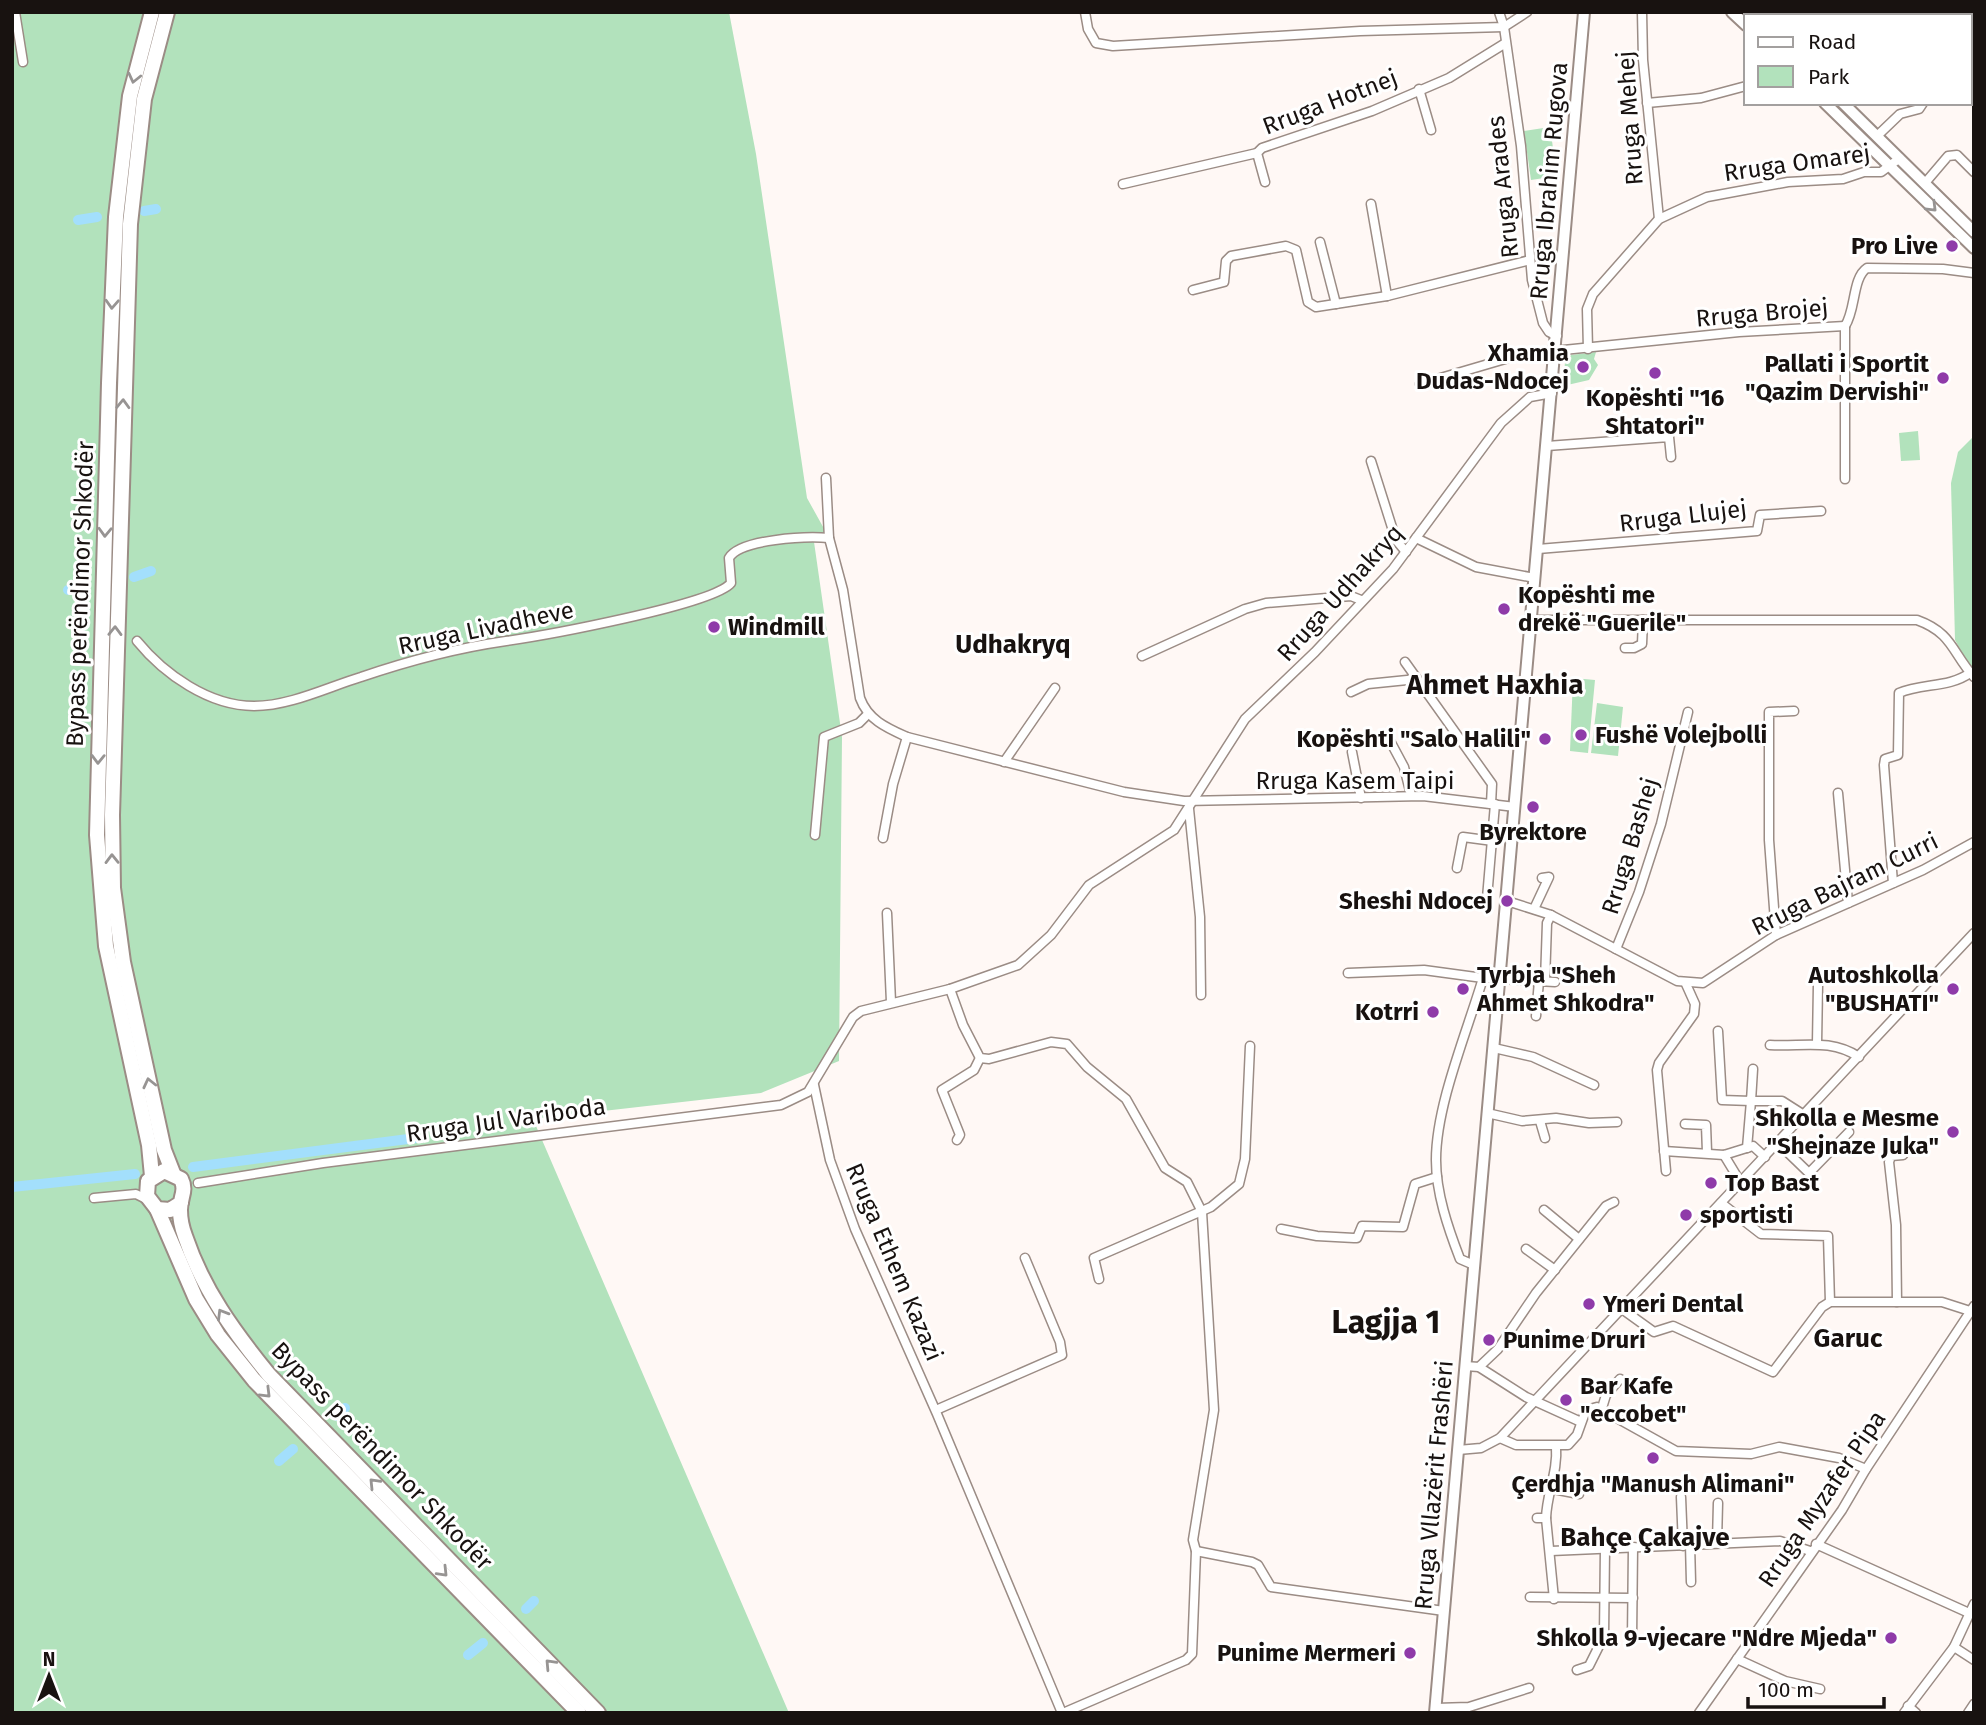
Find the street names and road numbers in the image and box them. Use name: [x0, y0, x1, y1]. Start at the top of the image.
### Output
street label: Rruga Mehej: [1611, 50, 1649, 186]
street label: Rruga Ibrahim Rugova: [1525, 61, 1573, 301]
street label: Rruga Hotnej: [1259, 63, 1401, 141]
street label: Rruga Arades: [1482, 114, 1524, 260]
street label: Rruga Omarej: [1722, 139, 1872, 187]
street label: Rruga Brojej: [1695, 293, 1829, 333]
street label: Bypass perëndimor Shkodër: [61, 440, 99, 747]
street label: Rruga Llujej: [1618, 494, 1748, 538]
street label: Rruga Udhakryq: [1271, 519, 1409, 667]
street label: Rruga Livadheve: [396, 596, 576, 660]
street label: Rruga Kasem Taipi: [1255, 767, 1455, 795]
street label: Rruga Bashej: [1596, 774, 1664, 918]
street label: Rruga Bajram Curri: [1747, 827, 1943, 941]
street label: Rruga Jul Variboda: [405, 1092, 607, 1148]
street label: Rruga Ethem Kazazi: [840, 1159, 948, 1365]
street label: Bypass perëndimor Shkodër: [266, 1336, 499, 1576]
street label: Rruga Vllazërit Frashëri: [1409, 1359, 1459, 1611]
street label: Rruga Myzafer Pipa: [1752, 1405, 1892, 1593]

